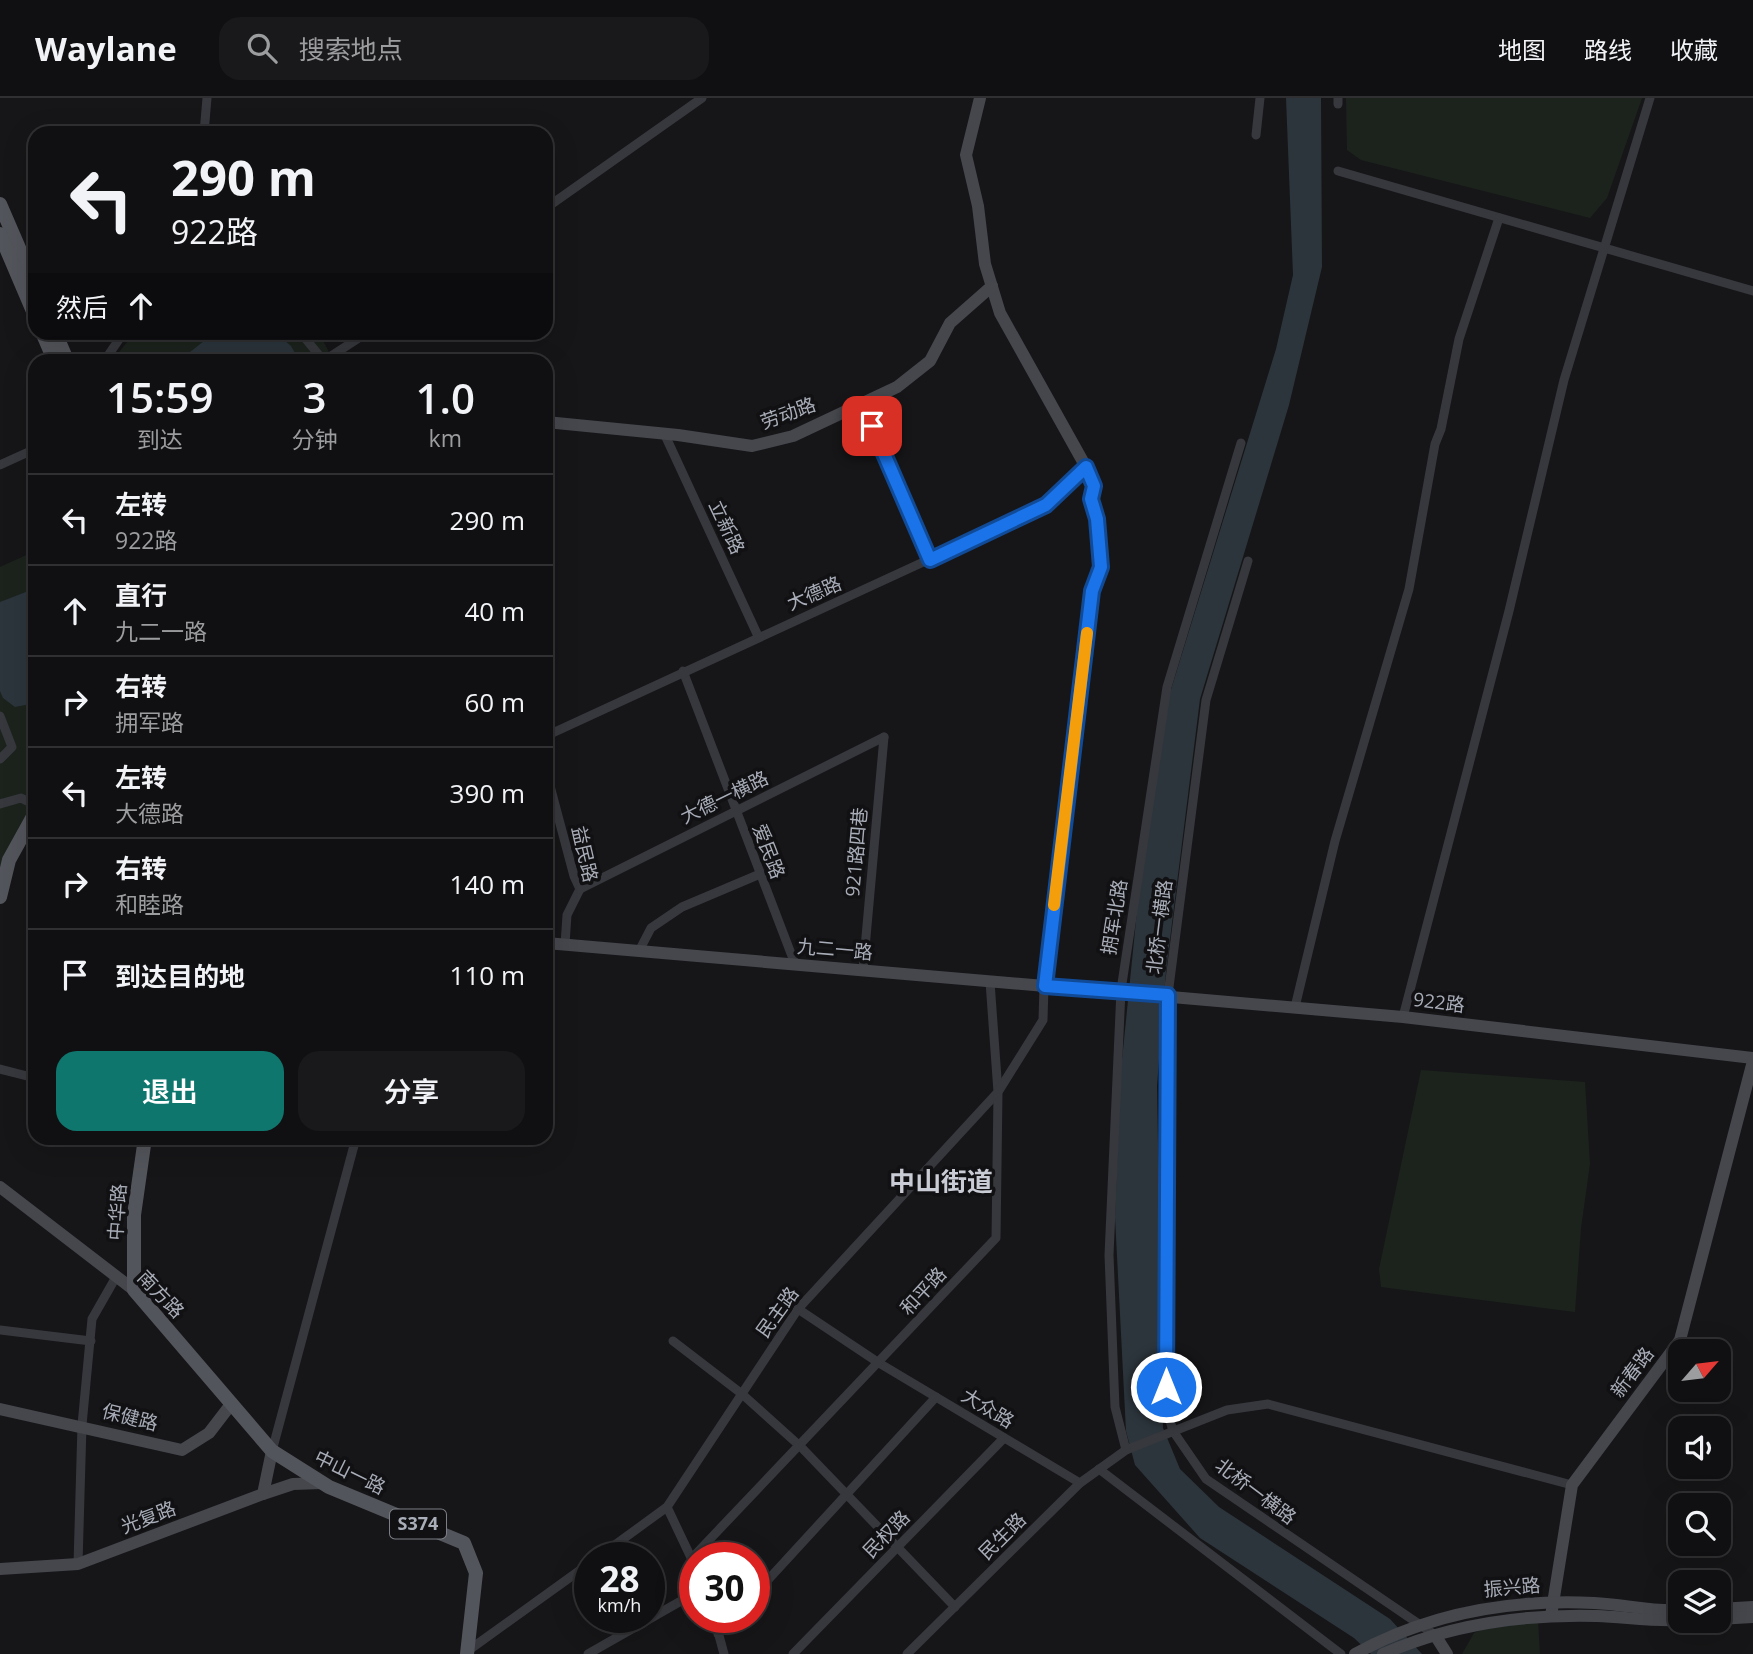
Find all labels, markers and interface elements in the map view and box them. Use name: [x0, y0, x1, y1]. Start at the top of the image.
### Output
search box: [219, 17, 709, 80]
text: Waylane: [35, 26, 177, 71]
icon: search: [243, 29, 281, 67]
text: 搜索地点: [299, 31, 403, 67]
text: 地图: [1498, 33, 1546, 66]
text: 路线: [1584, 33, 1632, 66]
text: 收藏: [1670, 33, 1718, 66]
text: 290 m: [171, 144, 316, 210]
icon: left: [56, 154, 147, 245]
text: 922路: [171, 210, 258, 253]
icon: ahead: [122, 287, 160, 325]
text: 然后: [56, 289, 108, 325]
text: 15:59: [106, 368, 214, 425]
text: 3: [303, 368, 327, 425]
text: 1.0: [415, 369, 475, 426]
street label: 劳动路: [757, 391, 819, 435]
pin: [842, 396, 902, 456]
icon: arrive: [853, 407, 891, 445]
text: km: [429, 422, 462, 454]
text: 到达: [137, 423, 183, 455]
text: 分钟: [292, 423, 338, 455]
text: 左转: [115, 486, 167, 522]
street label: 立新路: [703, 496, 751, 558]
icon: left: [56, 501, 94, 539]
text: 290 m: [450, 502, 525, 538]
text: 922路: [115, 524, 177, 556]
street label: 大德路: [783, 570, 845, 616]
text: 直行: [115, 577, 167, 613]
icon: ahead: [56, 592, 94, 630]
text: 40 m: [464, 593, 525, 629]
text: 九二一路: [115, 615, 207, 647]
text: 右转: [115, 668, 167, 704]
icon: right: [56, 683, 94, 721]
text: 60 m: [464, 684, 525, 720]
text: 拥军路: [115, 706, 184, 738]
text: 左转: [115, 759, 167, 795]
street label: 大德一横路: [676, 764, 772, 830]
icon: left: [56, 774, 94, 812]
text: 390 m: [450, 775, 525, 811]
text: 大德路: [115, 797, 184, 829]
street label: 921路四巷: [839, 806, 873, 898]
street label: 爱民路: [747, 820, 791, 882]
street label: 益民路: [566, 823, 604, 885]
text: 右转: [115, 850, 167, 886]
icon: right: [56, 865, 94, 903]
text: 140 m: [450, 866, 525, 902]
street label: 拥军北路: [1095, 877, 1133, 957]
street label: 北桥一横路: [1140, 878, 1178, 976]
text: 和睦路: [115, 888, 184, 920]
street label: 九二一路: [796, 933, 874, 965]
icon: arrive: [56, 956, 94, 994]
text: 110 m: [450, 957, 525, 993]
text: 到达目的地: [115, 958, 245, 994]
street label: 922路: [1412, 986, 1466, 1018]
button: 退出: [56, 1051, 284, 1131]
button: 分享: [298, 1051, 525, 1131]
district label: 中山街道: [889, 1163, 993, 1199]
street label: 中华路: [102, 1183, 132, 1241]
street label: 和平路: [894, 1261, 952, 1321]
street label: 南方路: [132, 1264, 190, 1324]
street label: 民主路: [750, 1281, 804, 1343]
north arrow: [1668, 1339, 1731, 1402]
map controls: [1668, 1339, 1731, 1633]
street label: 新春路: [1604, 1341, 1660, 1403]
position arrow: [1129, 1350, 1203, 1424]
street label: 大众路: [957, 1382, 1019, 1434]
street label: 保健路: [99, 1397, 161, 1437]
button: sound: [1668, 1416, 1731, 1479]
street label: 中山一路: [310, 1444, 390, 1500]
street label: 北桥一横路: [1210, 1452, 1302, 1530]
button: search: [1668, 1493, 1731, 1556]
street label: 光复路: [117, 1495, 179, 1539]
street label: 民权路: [857, 1504, 915, 1564]
street label: 民生路: [973, 1507, 1031, 1565]
road number: S374: [390, 1510, 446, 1539]
speed limit sign: 30: [679, 1542, 770, 1633]
text: 28: [599, 1555, 640, 1602]
button: layers: [1668, 1570, 1731, 1633]
street label: 振兴路: [1482, 1572, 1542, 1602]
text: km/h: [598, 1593, 641, 1617]

